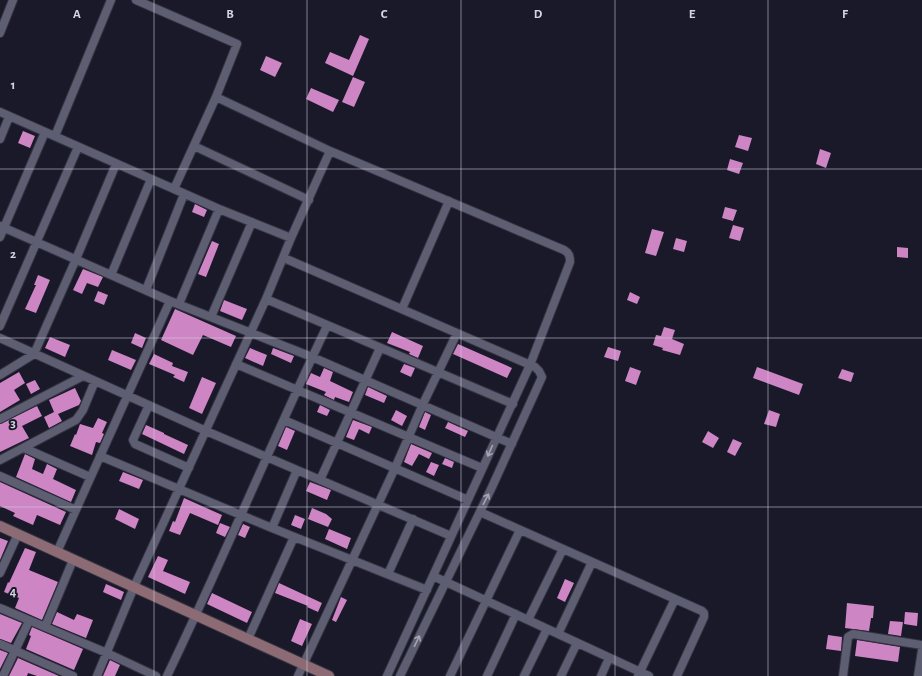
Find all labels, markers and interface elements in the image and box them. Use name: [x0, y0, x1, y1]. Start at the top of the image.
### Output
text: A: [73, 8, 81, 21]
text: B: [226, 8, 234, 21]
text: C: [381, 8, 388, 21]
text: D: [534, 8, 543, 21]
text: E: [689, 8, 696, 21]
text: F: [842, 8, 849, 21]
text: 1: [11, 79, 15, 92]
text: 2: [10, 248, 16, 261]
text: 3: [10, 417, 16, 430]
one-way arrow: [486, 445, 493, 457]
one-way arrow: [483, 493, 490, 505]
text: 4: [10, 586, 17, 599]
one-way arrow: [414, 635, 421, 647]

